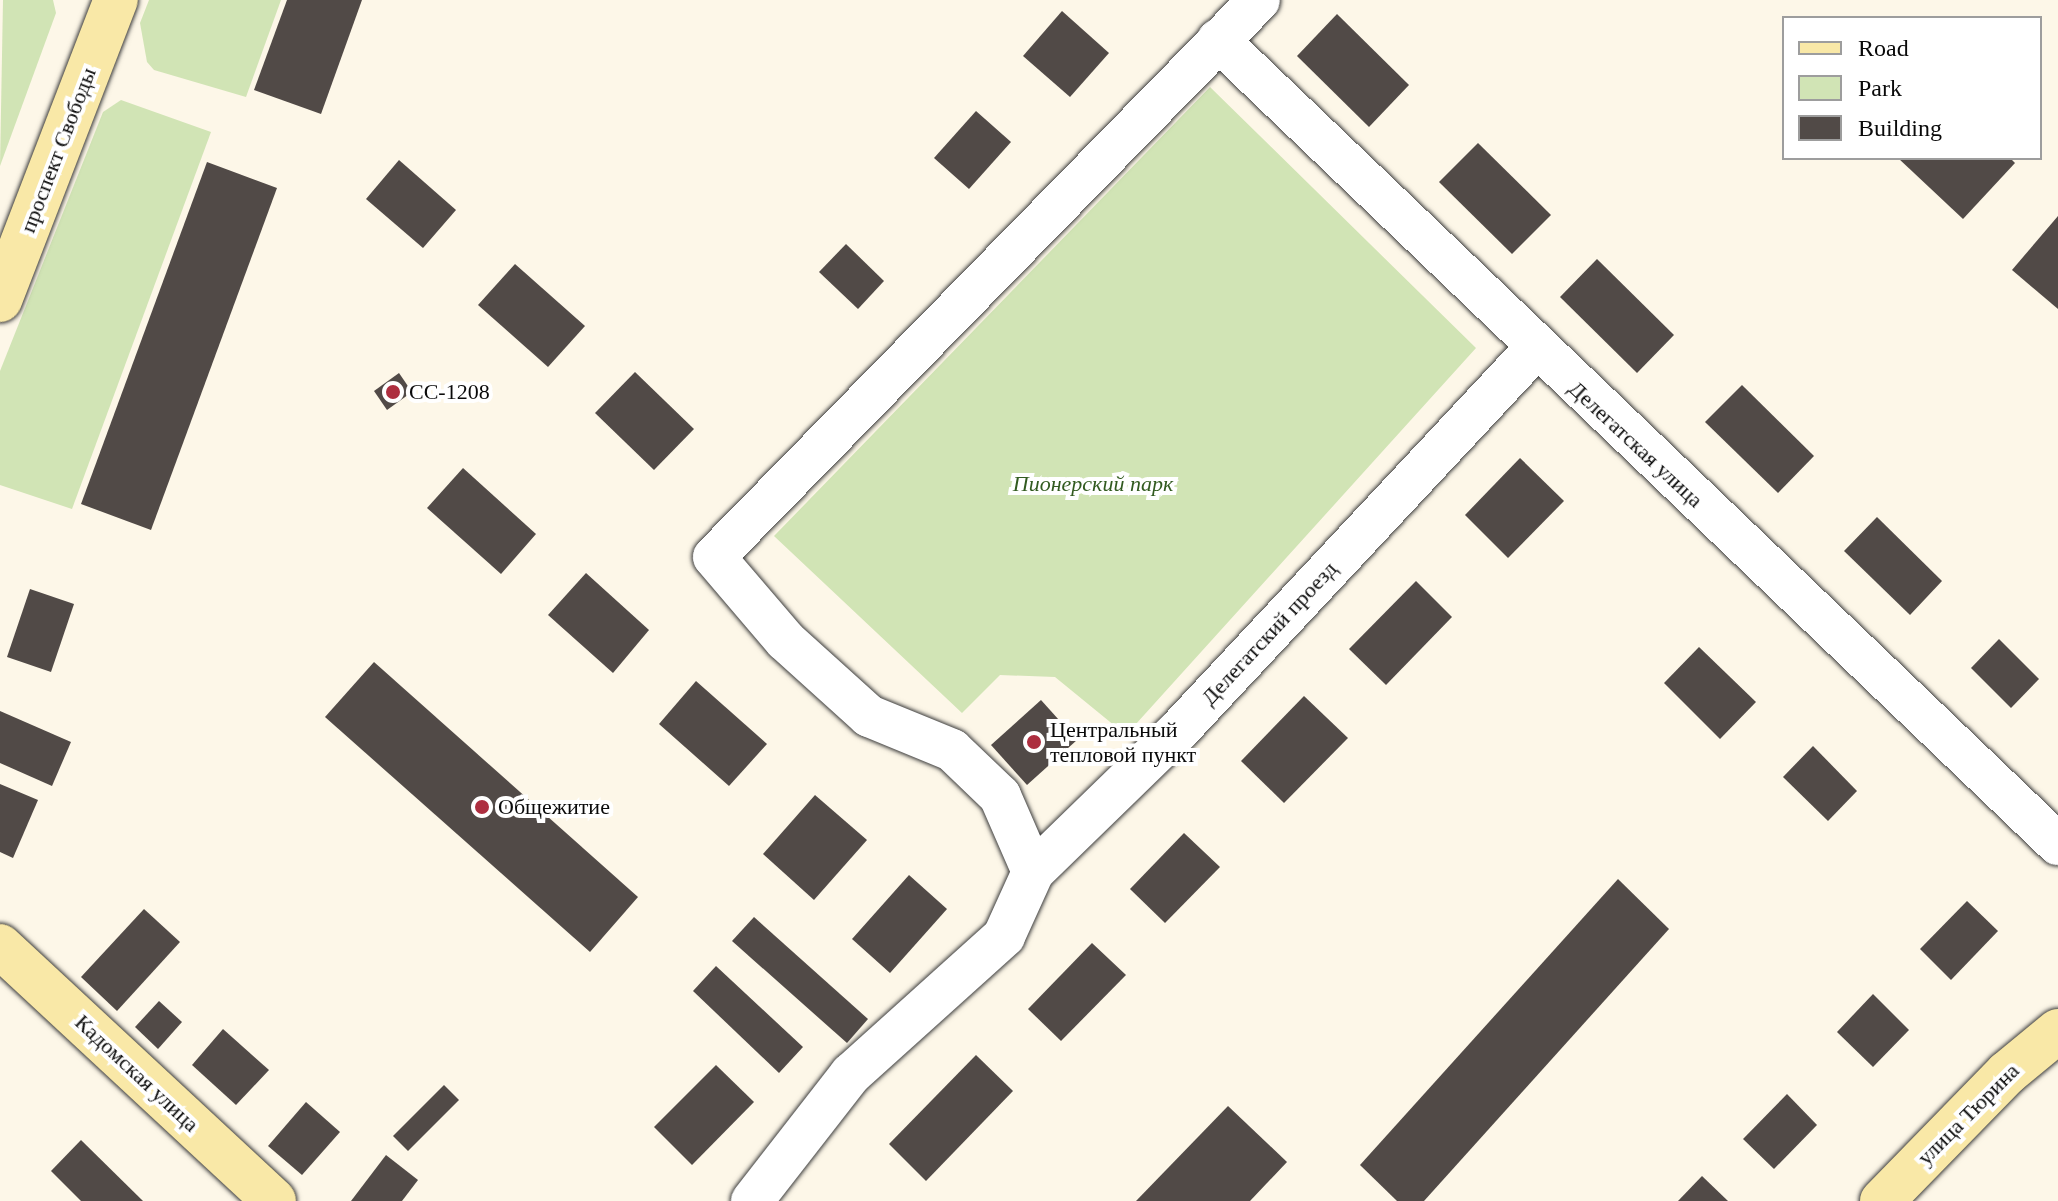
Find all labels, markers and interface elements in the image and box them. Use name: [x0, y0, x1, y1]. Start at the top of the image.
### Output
legend: [1782, 16, 2042, 160]
text: Road: [1858, 35, 1909, 61]
street label: проспект Свободы: [14, 64, 102, 236]
text: Park: [1858, 75, 1902, 101]
text: Building: [1858, 115, 1942, 141]
street label: Делегатская улица: [1563, 375, 1709, 513]
place label: СС-1208: [409, 379, 490, 405]
marker: СС-1208: [384, 383, 402, 401]
park label: Пионерский парк: [1013, 471, 1173, 497]
street label: Делегатский проезд: [1196, 556, 1342, 710]
place label: Центральный тепловой пункт: [1050, 716, 1196, 768]
marker: Центральный тепловой пункт: [1025, 733, 1043, 751]
place label: Общежитие: [498, 794, 610, 820]
marker: Общежитие: [473, 798, 491, 816]
street label: Кадомская улица: [70, 1009, 204, 1137]
street label: улица Тюрина: [1912, 1058, 2024, 1170]

